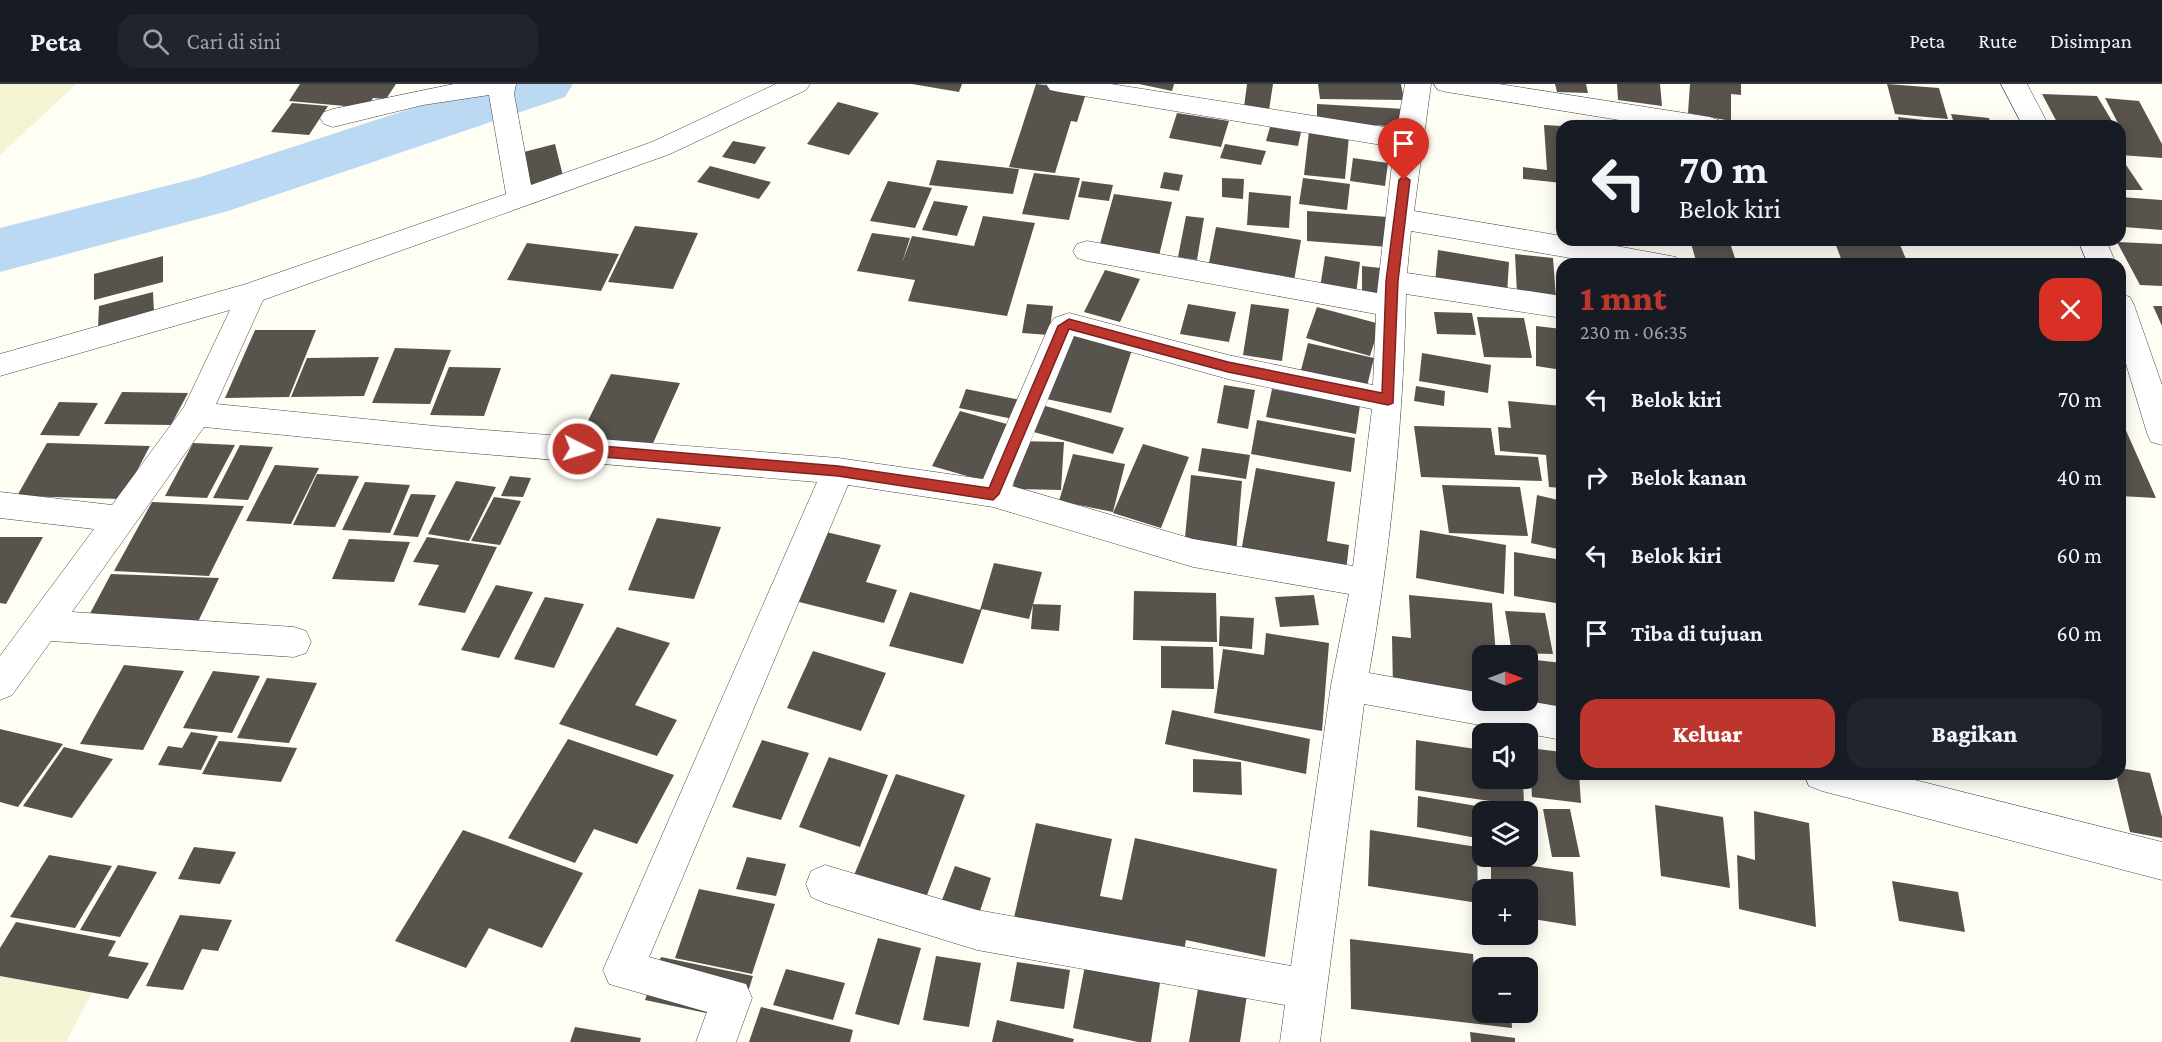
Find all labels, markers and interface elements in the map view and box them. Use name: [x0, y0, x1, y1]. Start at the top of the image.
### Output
search box: [118, 14, 538, 68]
icon: search: [139, 25, 172, 58]
text: Peta: [30, 26, 82, 57]
text: Cari di sini: [187, 29, 281, 54]
text: Peta: [1909, 29, 1945, 53]
text: Rute: [1978, 29, 2017, 53]
text: Disimpan: [2050, 29, 2132, 53]
pin: [1378, 118, 1429, 180]
icon: arrive: [1387, 127, 1420, 160]
icon: left: [1580, 144, 1658, 222]
text: 70 m: [1679, 145, 1768, 192]
text: Belok kiri: [1679, 194, 1781, 224]
text: 1 mnt: [1580, 278, 1667, 318]
button: close: [2039, 278, 2102, 341]
text: 230 m · 06:35: [1580, 321, 1687, 343]
icon: left: [1580, 383, 1613, 416]
text: Belok kiri: [1631, 387, 1722, 412]
text: 70 m: [2058, 387, 2102, 412]
position arrow: [546, 417, 610, 481]
icon: right: [1580, 461, 1613, 494]
text: Belok kanan: [1631, 465, 1747, 490]
text: 40 m: [2057, 465, 2102, 490]
icon: left: [1580, 539, 1613, 572]
text: Belok kiri: [1631, 543, 1722, 568]
text: 60 m: [2057, 543, 2102, 568]
icon: arrive: [1580, 617, 1613, 650]
text: Tiba di tujuan: [1631, 621, 1763, 646]
text: 60 m: [2057, 621, 2102, 646]
north arrow: [1472, 645, 1538, 711]
map controls: [1472, 645, 1538, 1023]
button: Keluar: [1580, 699, 1835, 768]
button: Bagikan: [1847, 699, 2102, 768]
button: sound: [1472, 723, 1538, 789]
button: layers: [1472, 801, 1538, 867]
button: +: [1472, 879, 1538, 945]
button: −: [1472, 957, 1538, 1023]

